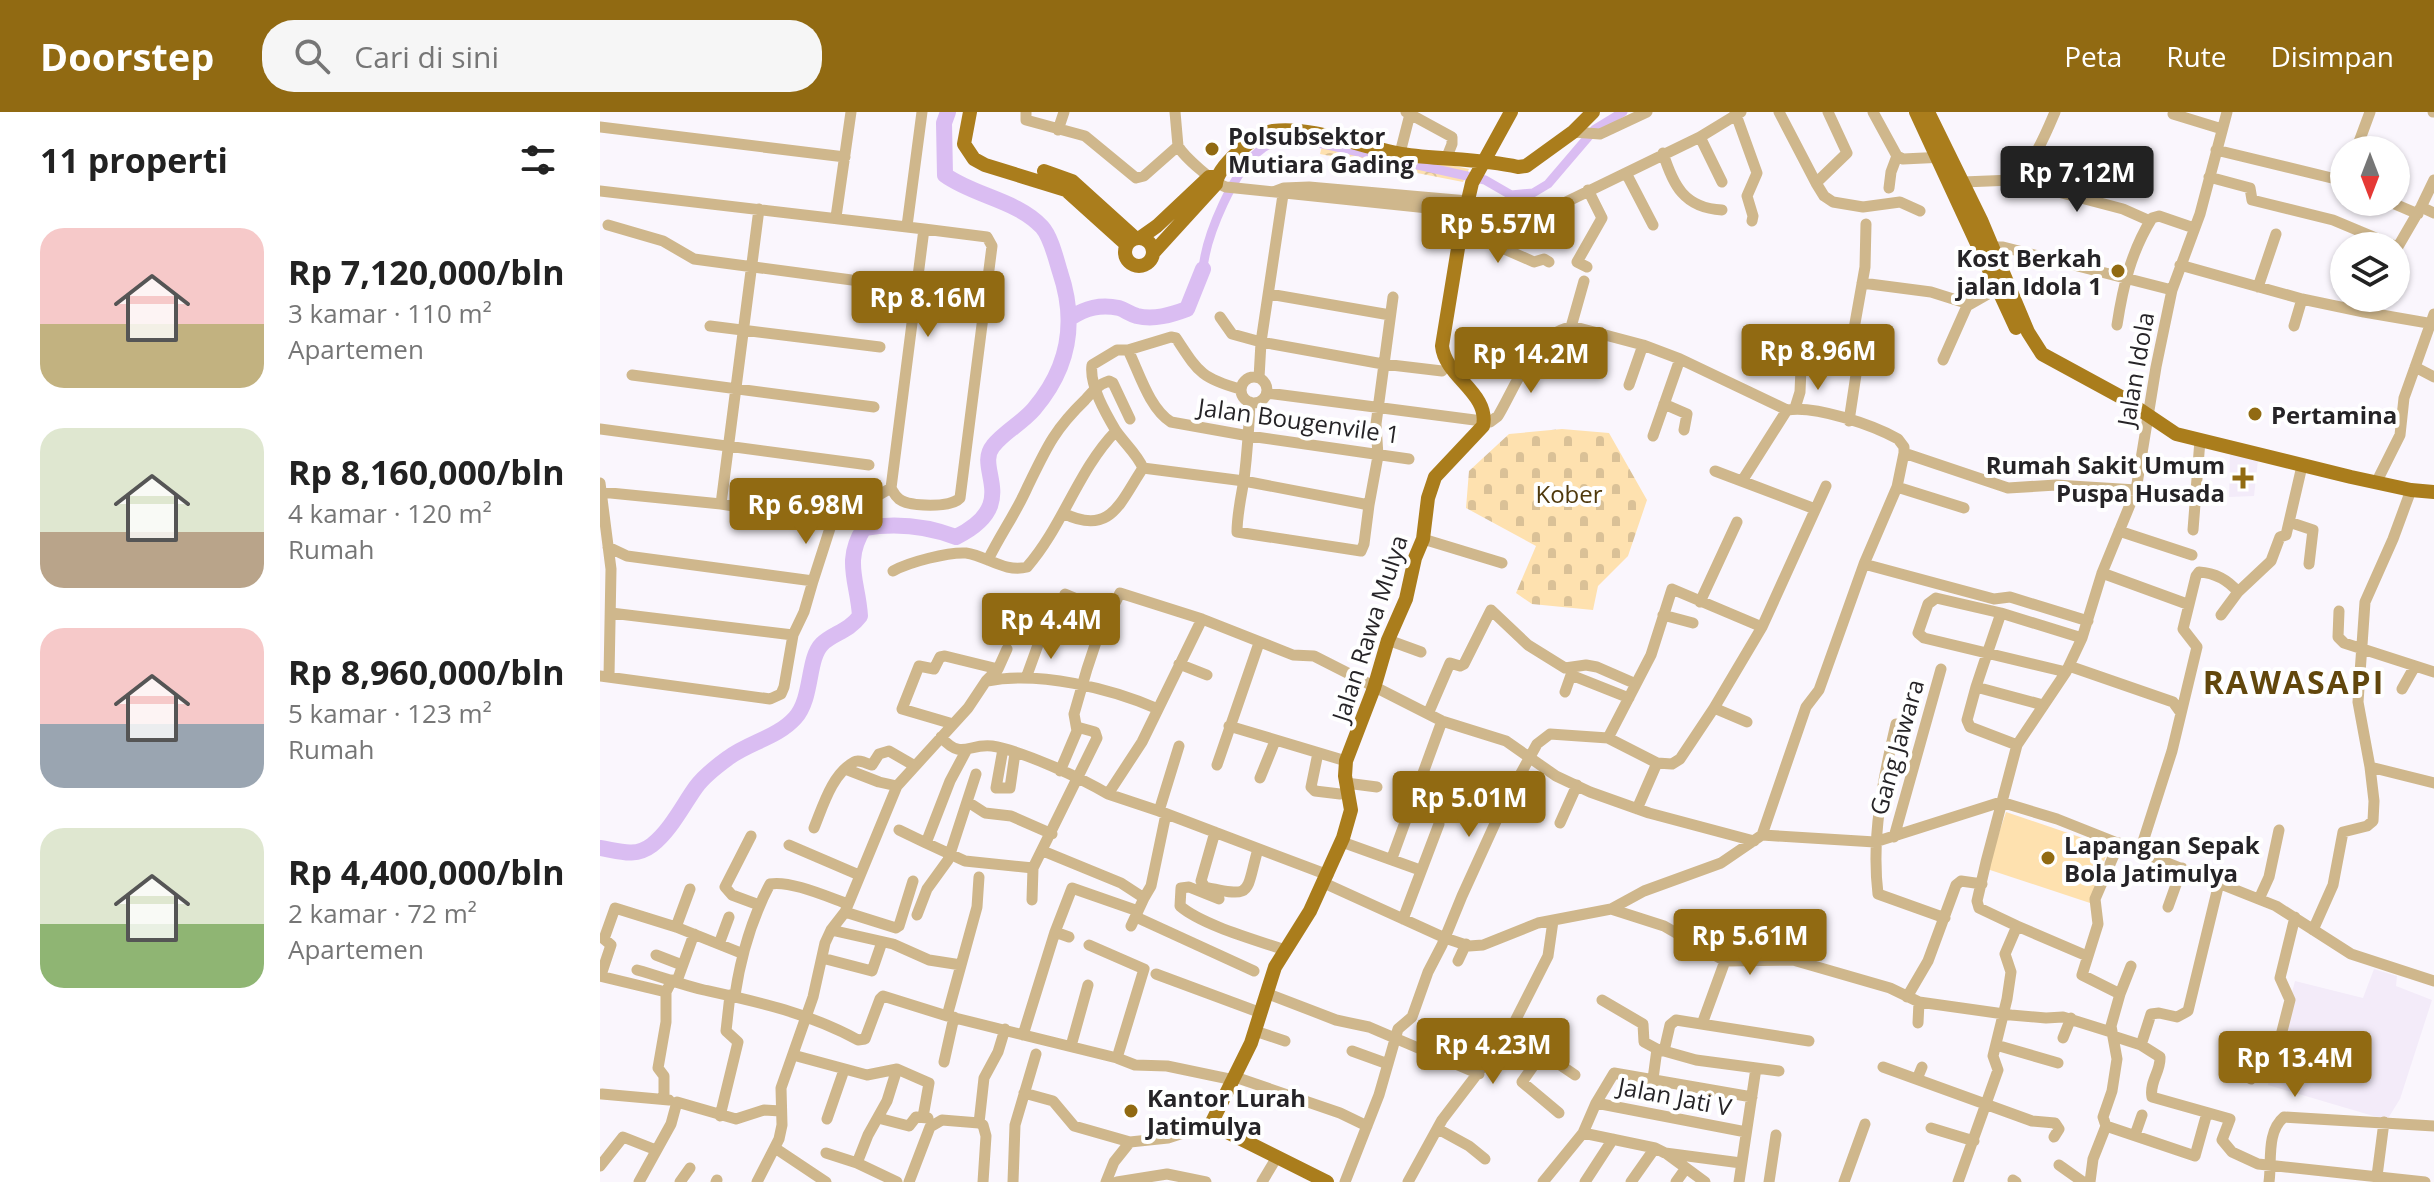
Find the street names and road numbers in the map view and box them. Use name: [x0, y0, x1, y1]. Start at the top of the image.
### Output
street label: Jalan Idola: [2108, 309, 2161, 431]
street label: Jalan Bougenvile 1: [1194, 389, 1402, 451]
street label: Jalan Rawa Mulya: [1323, 531, 1415, 727]
street label: Gang Jawara: [1861, 675, 1931, 819]
street label: Jalan Jati V: [1613, 1068, 1735, 1123]

